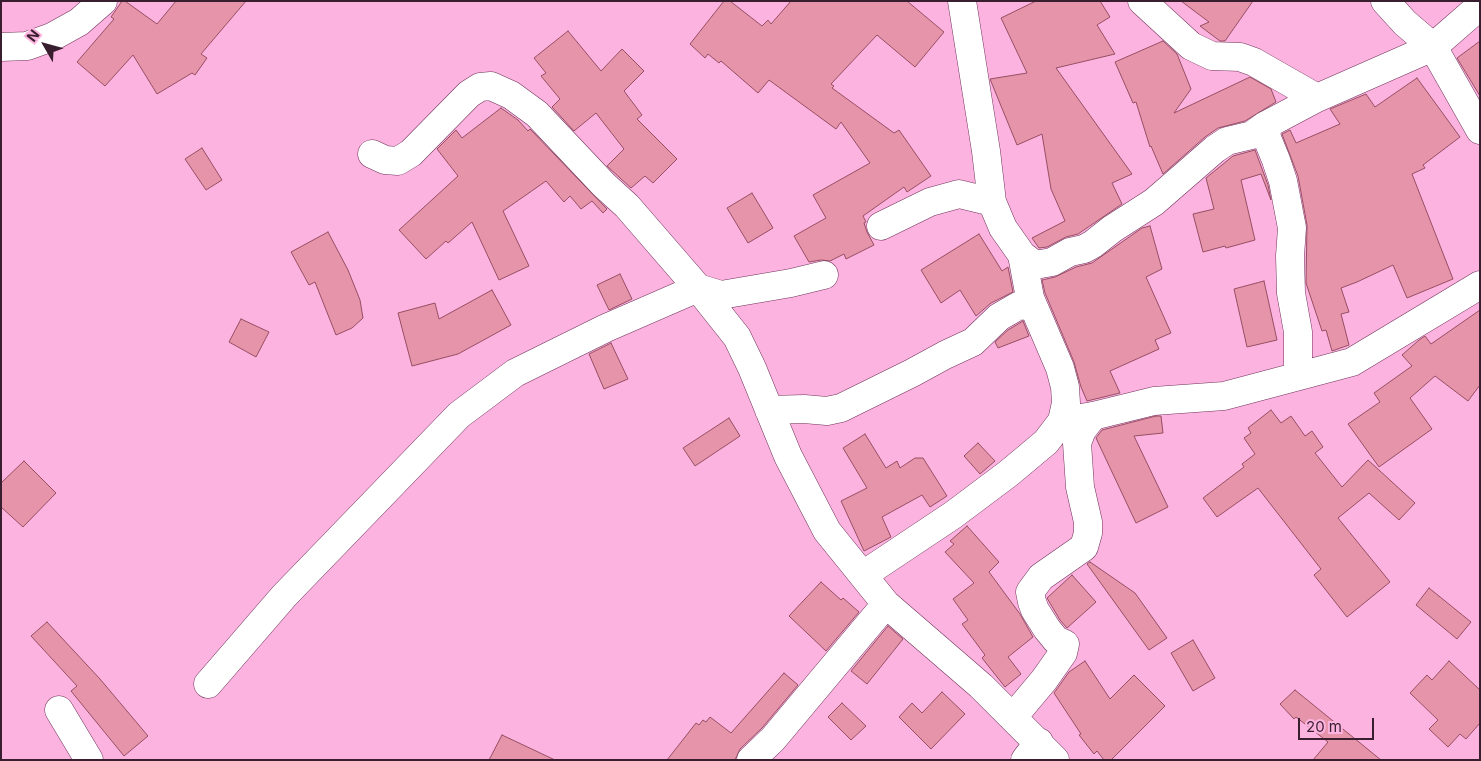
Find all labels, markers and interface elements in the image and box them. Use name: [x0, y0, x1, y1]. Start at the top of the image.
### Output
north arrow: [20, 20, 70, 70]
text: N: [23, 26, 43, 45]
scale bar: [1301, 708, 1377, 740]
text: 20 m: [1306, 717, 1342, 736]

